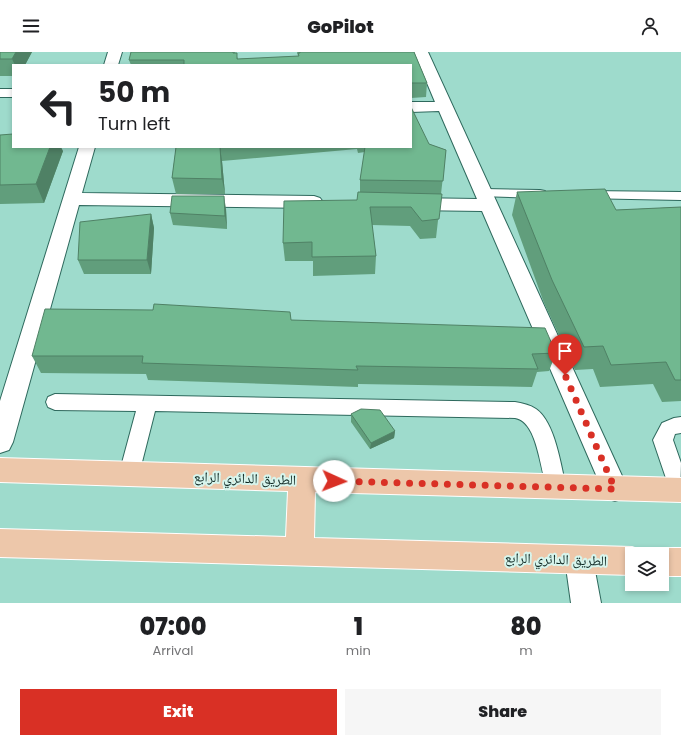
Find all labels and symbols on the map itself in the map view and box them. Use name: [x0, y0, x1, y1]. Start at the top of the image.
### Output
pin: [548, 334, 582, 375]
position arrow: [313, 460, 355, 502]
street label: الطريق الدائري الرابع: [193, 466, 296, 491]
street label: الطريق الدائري الرابع: [504, 547, 607, 572]

